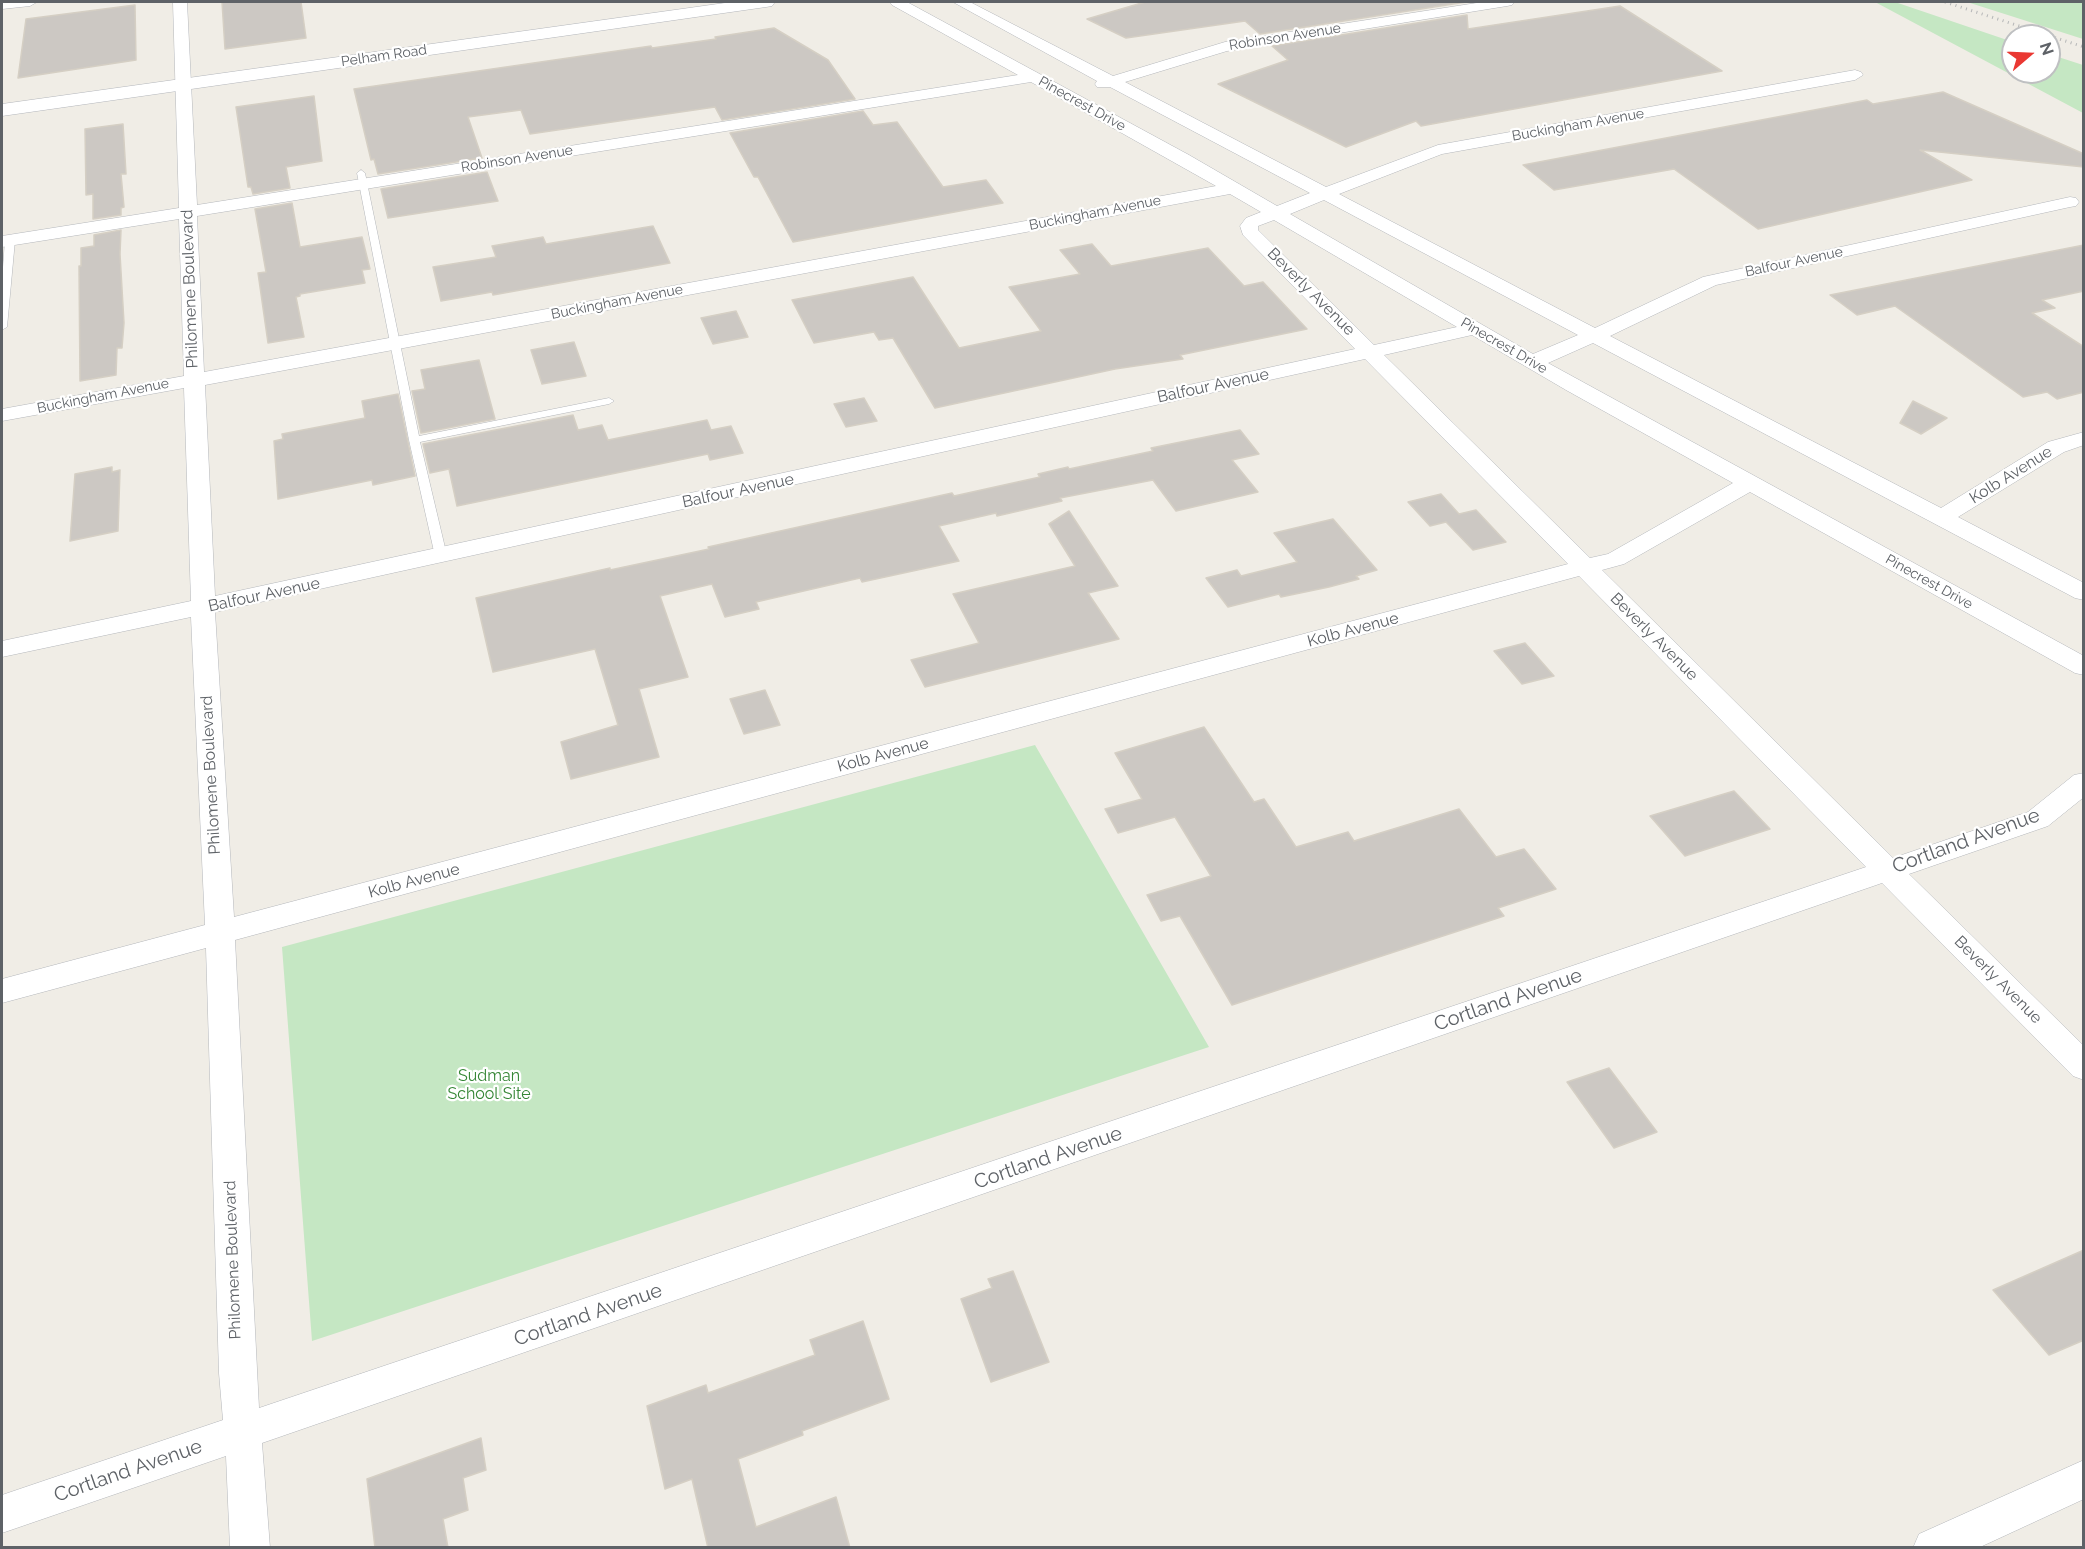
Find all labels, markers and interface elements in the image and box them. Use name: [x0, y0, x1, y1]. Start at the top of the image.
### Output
street label: Robinson Avenue: [1228, 20, 1342, 54]
north arrow: [2001, 24, 2061, 84]
text: N: [2036, 40, 2058, 57]
street label: Pelham Road: [340, 42, 428, 70]
street label: Pinecrest Drive: [1035, 73, 1129, 135]
street label: Buckingham Avenue: [1511, 105, 1645, 145]
street label: Robinson Avenue: [460, 142, 574, 176]
street label: Buckingham Avenue: [1028, 192, 1162, 234]
street label: Philomene Boulevard: [178, 209, 202, 369]
street label: Balfour Avenue: [1744, 243, 1844, 281]
street label: Beverly Avenue: [1263, 244, 1359, 340]
street label: Buckingham Avenue: [550, 281, 684, 323]
street label: Pinecrest Drive: [1458, 314, 1550, 378]
street label: Balfour Avenue: [1155, 365, 1271, 407]
street label: Buckingham Avenue: [36, 375, 170, 417]
street label: Kolb Avenue: [1966, 442, 2056, 508]
street label: Balfour Avenue: [680, 470, 796, 512]
street label: Pinecrest Drive: [1882, 551, 1976, 613]
street label: Balfour Avenue: [206, 574, 322, 616]
street label: Beverly Avenue: [1606, 589, 1702, 685]
street label: Kolb Avenue: [1305, 609, 1401, 651]
street label: Philomene Boulevard: [197, 695, 225, 855]
street label: Kolb Avenue: [835, 734, 931, 776]
street label: Cortland Avenue: [1889, 803, 2043, 879]
street label: Kolb Avenue: [366, 860, 462, 902]
street label: Beverly Avenue: [1950, 932, 2046, 1028]
street label: Cortland Avenue: [1431, 963, 1585, 1037]
park label: Sudman School Site: [447, 1066, 531, 1104]
street label: Cortland Avenue: [971, 1121, 1125, 1195]
street label: Philomene Boulevard: [221, 1180, 245, 1340]
street label: Cortland Avenue: [511, 1278, 665, 1352]
street label: Cortland Avenue: [51, 1434, 205, 1508]

